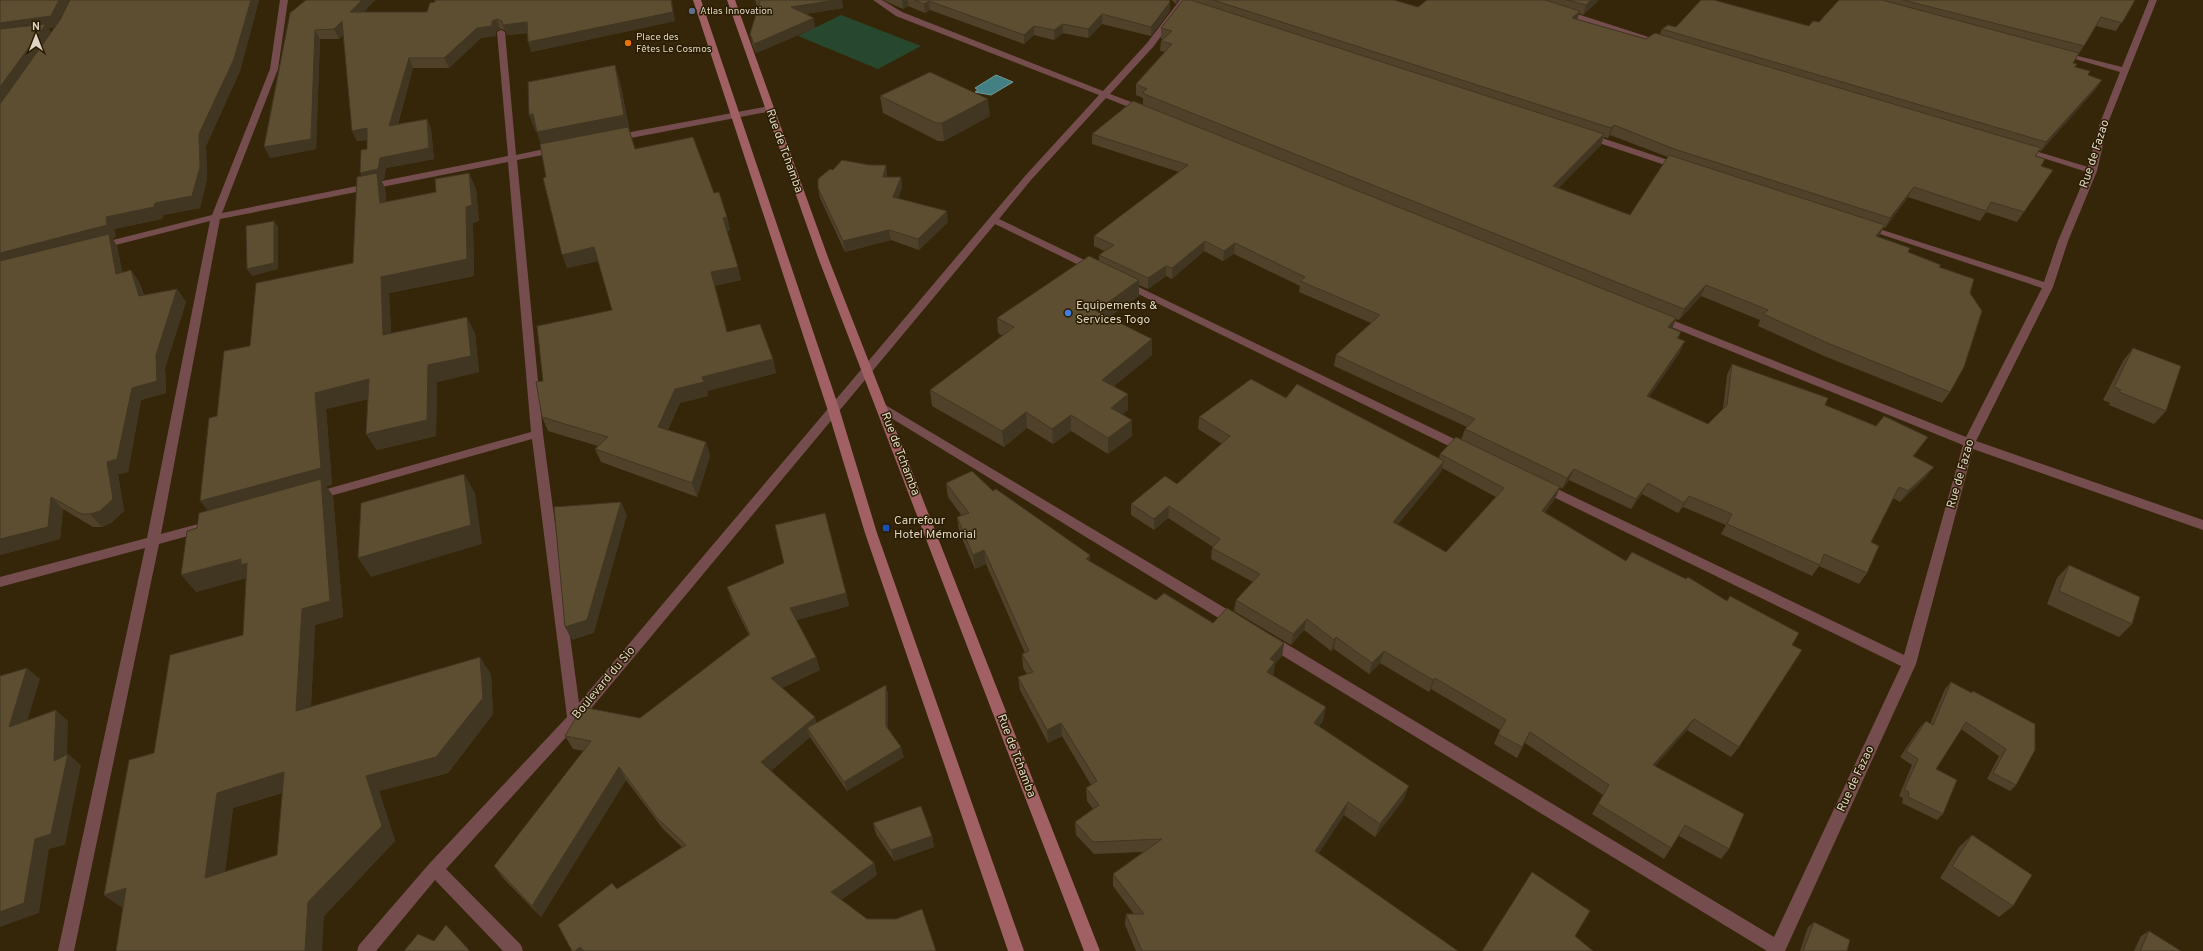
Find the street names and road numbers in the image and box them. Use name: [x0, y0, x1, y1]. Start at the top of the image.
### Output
street label: Rue de Tchamba: [761, 107, 807, 195]
street label: Rue de Fazao: [2076, 117, 2114, 190]
street label: Rue de Tchamba: [877, 410, 923, 498]
street label: Rue de Fazao: [1944, 437, 1979, 510]
street label: Boulevard du Sio: [569, 643, 639, 723]
street label: Rue de Tchamba: [993, 712, 1039, 800]
street label: Rue de Fazao: [1834, 743, 1878, 815]

